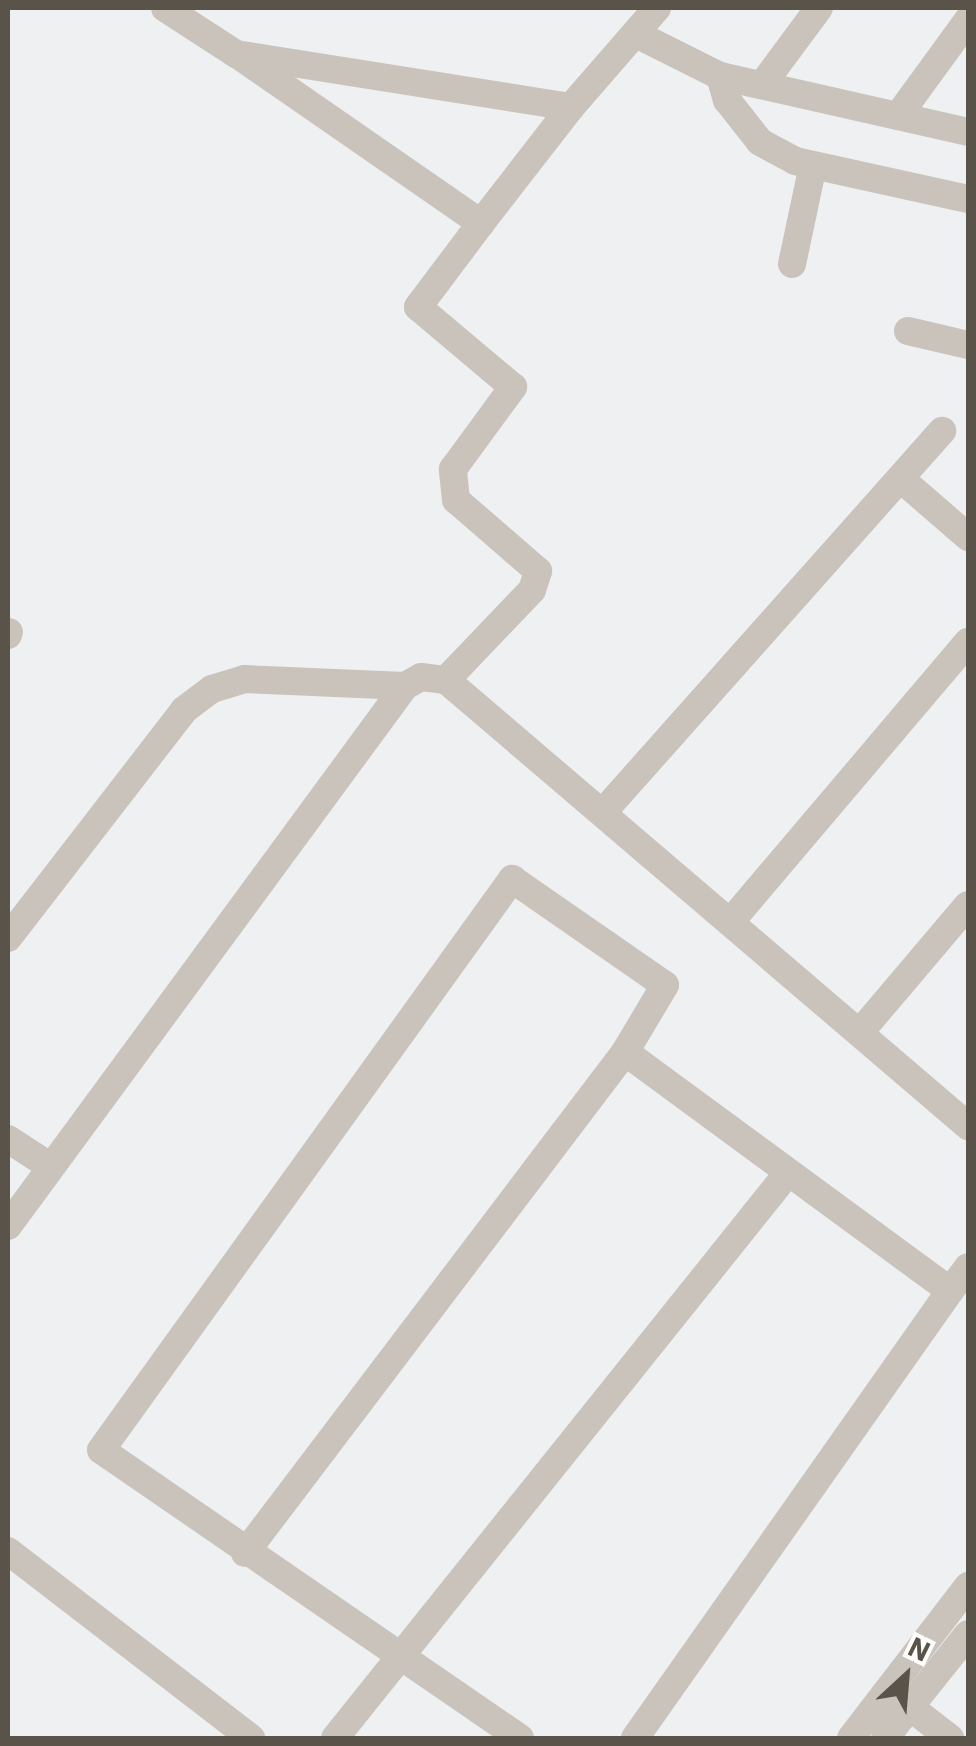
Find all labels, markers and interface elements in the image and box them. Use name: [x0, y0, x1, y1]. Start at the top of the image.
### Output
north arrow: [856, 1626, 956, 1726]
text: N: [902, 1628, 937, 1670]

